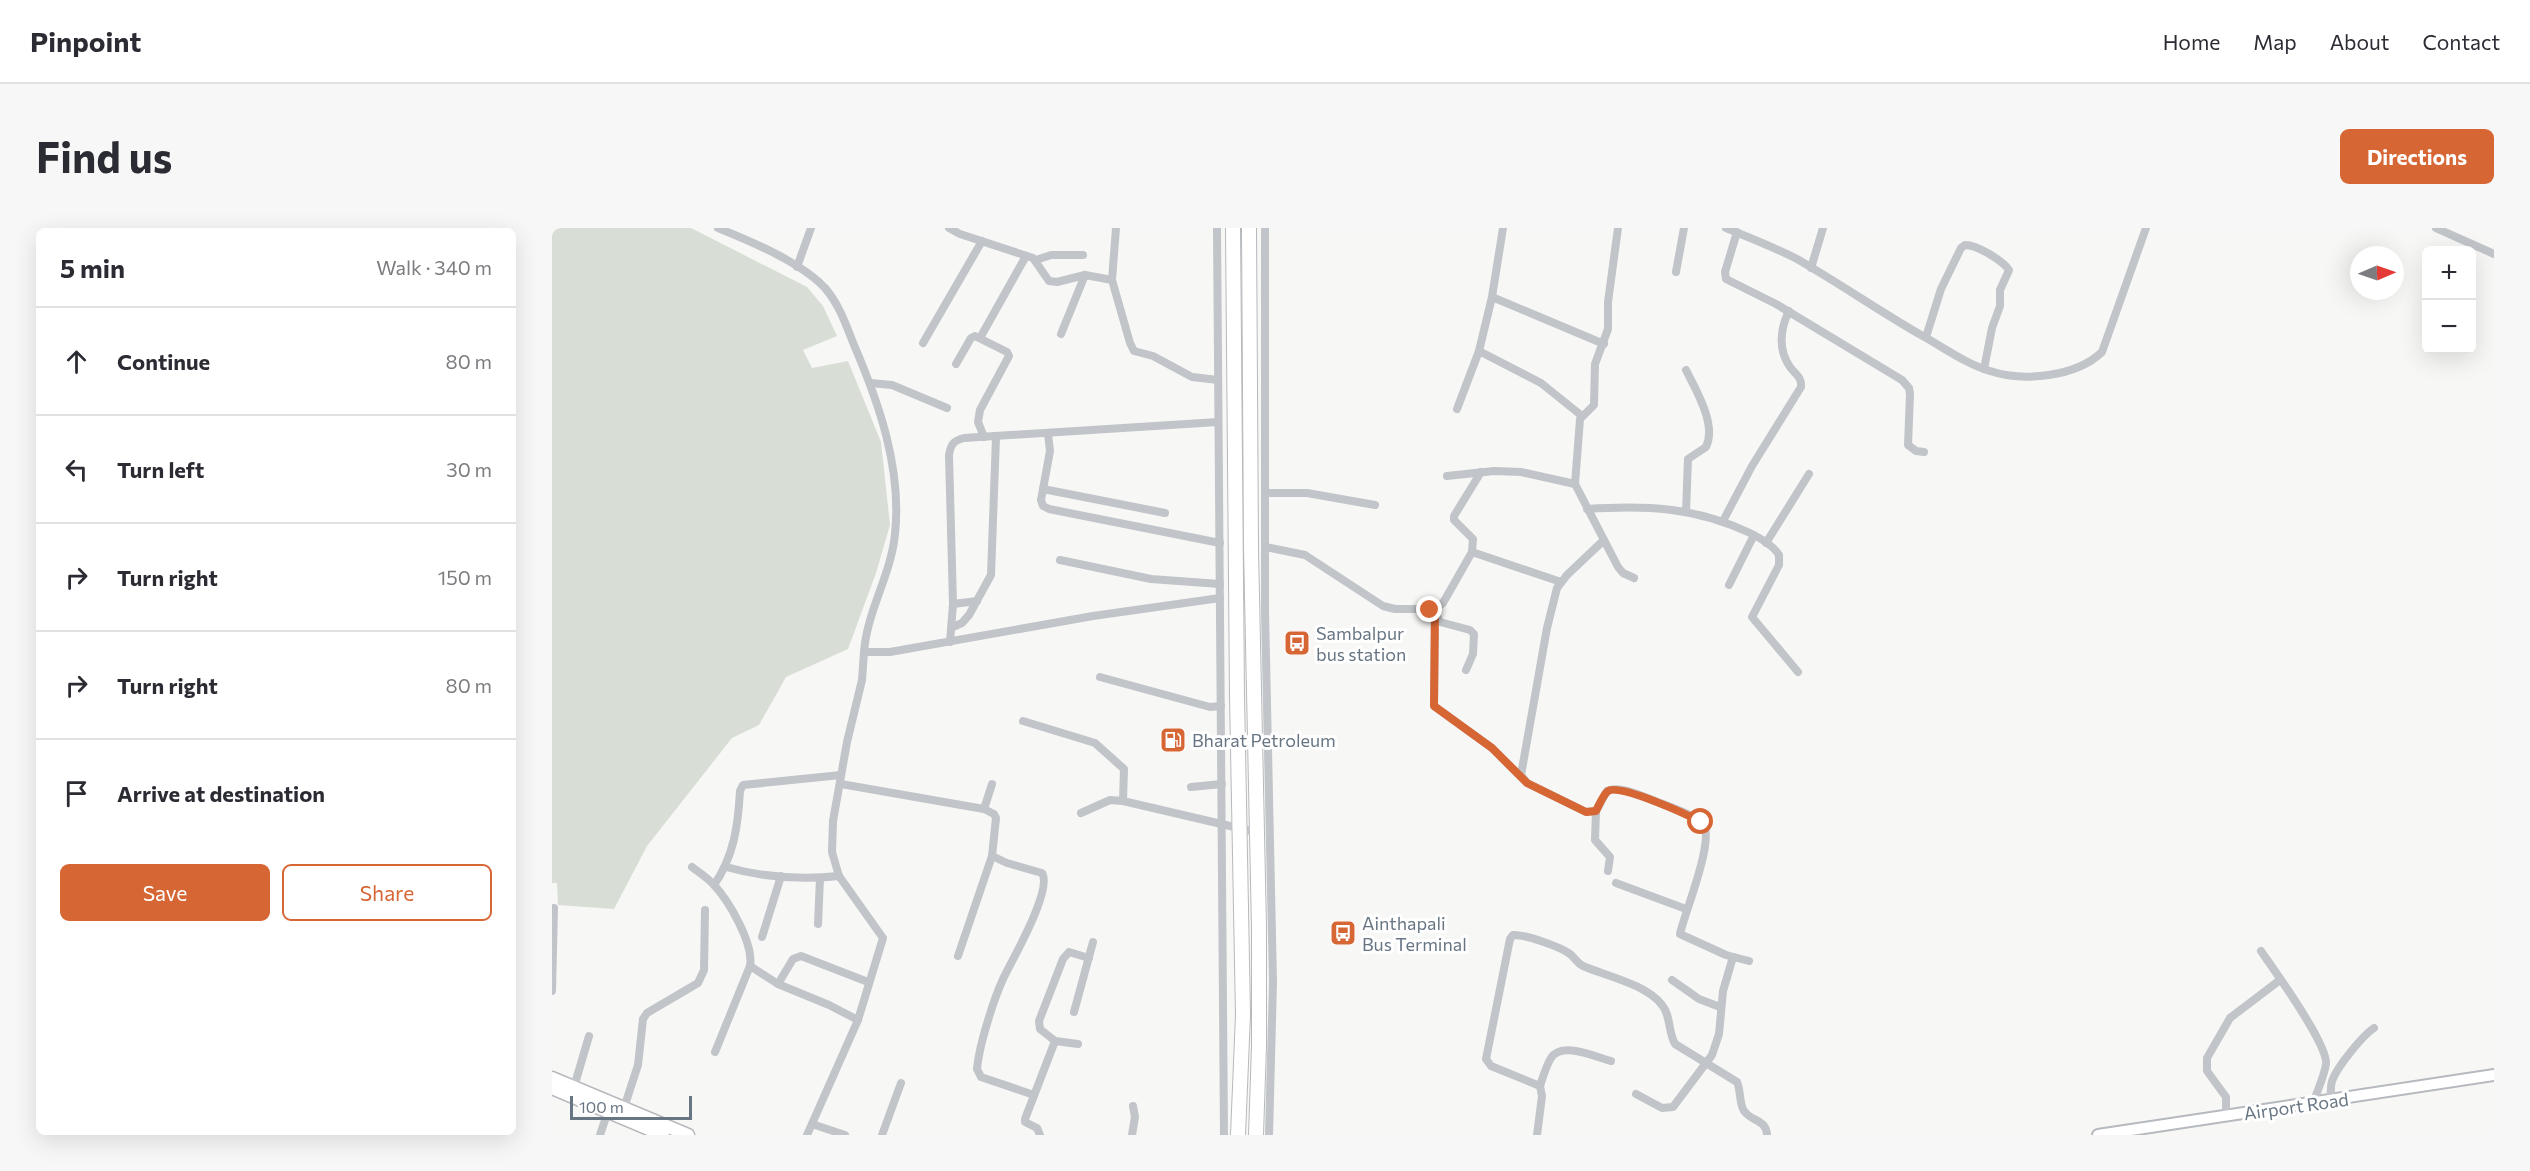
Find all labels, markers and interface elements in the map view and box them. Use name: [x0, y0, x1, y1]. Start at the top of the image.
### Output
text: Pinpoint: [30, 24, 141, 58]
text: Home: [2163, 29, 2220, 54]
text: Map: [2253, 29, 2297, 54]
text: About: [2330, 29, 2389, 54]
text: Contact: [2422, 29, 2500, 54]
button: Directions: [2340, 129, 2494, 184]
text: Find us: [36, 130, 172, 182]
north arrow: [2350, 246, 2404, 300]
map controls: [2422, 246, 2476, 354]
button: +: [2422, 246, 2476, 300]
text: 5 min: [60, 252, 125, 283]
text: Walk · 340 m: [376, 255, 492, 279]
button: −: [2422, 300, 2476, 354]
icon: ahead: [60, 345, 93, 378]
text: Continue: [117, 348, 210, 375]
text: 80 m: [446, 349, 492, 373]
icon: left: [60, 453, 93, 486]
text: Turn left: [117, 456, 204, 483]
text: 30 m: [446, 457, 492, 481]
icon: right: [60, 561, 93, 594]
text: Turn right: [117, 564, 218, 591]
text: 150 m: [438, 565, 492, 589]
route end: [1416, 596, 1442, 622]
place label: Sambalpur bus station: [1316, 622, 1406, 665]
bus stop icon: Sambalpur bus station: [1282, 628, 1312, 658]
icon: right: [60, 669, 93, 702]
text: Turn right: [117, 672, 218, 699]
text: 80 m: [446, 673, 492, 697]
fuel station icon: Bharat Petroleum: [1158, 725, 1188, 755]
place label: Bharat Petroleum: [1192, 729, 1336, 751]
icon: arrive: [60, 777, 93, 810]
text: Arrive at destination: [117, 780, 325, 807]
route start: [1687, 808, 1713, 834]
button: Save: [60, 864, 270, 921]
button: Share: [282, 864, 492, 921]
place label: Ainthapali Bus Terminal: [1362, 912, 1467, 955]
bus stop icon: Ainthapali Bus Terminal: [1328, 918, 1358, 948]
street label: Airport Road: [2242, 1088, 2350, 1124]
scale bar: [570, 1093, 692, 1120]
text: 100 m: [579, 1097, 624, 1116]

